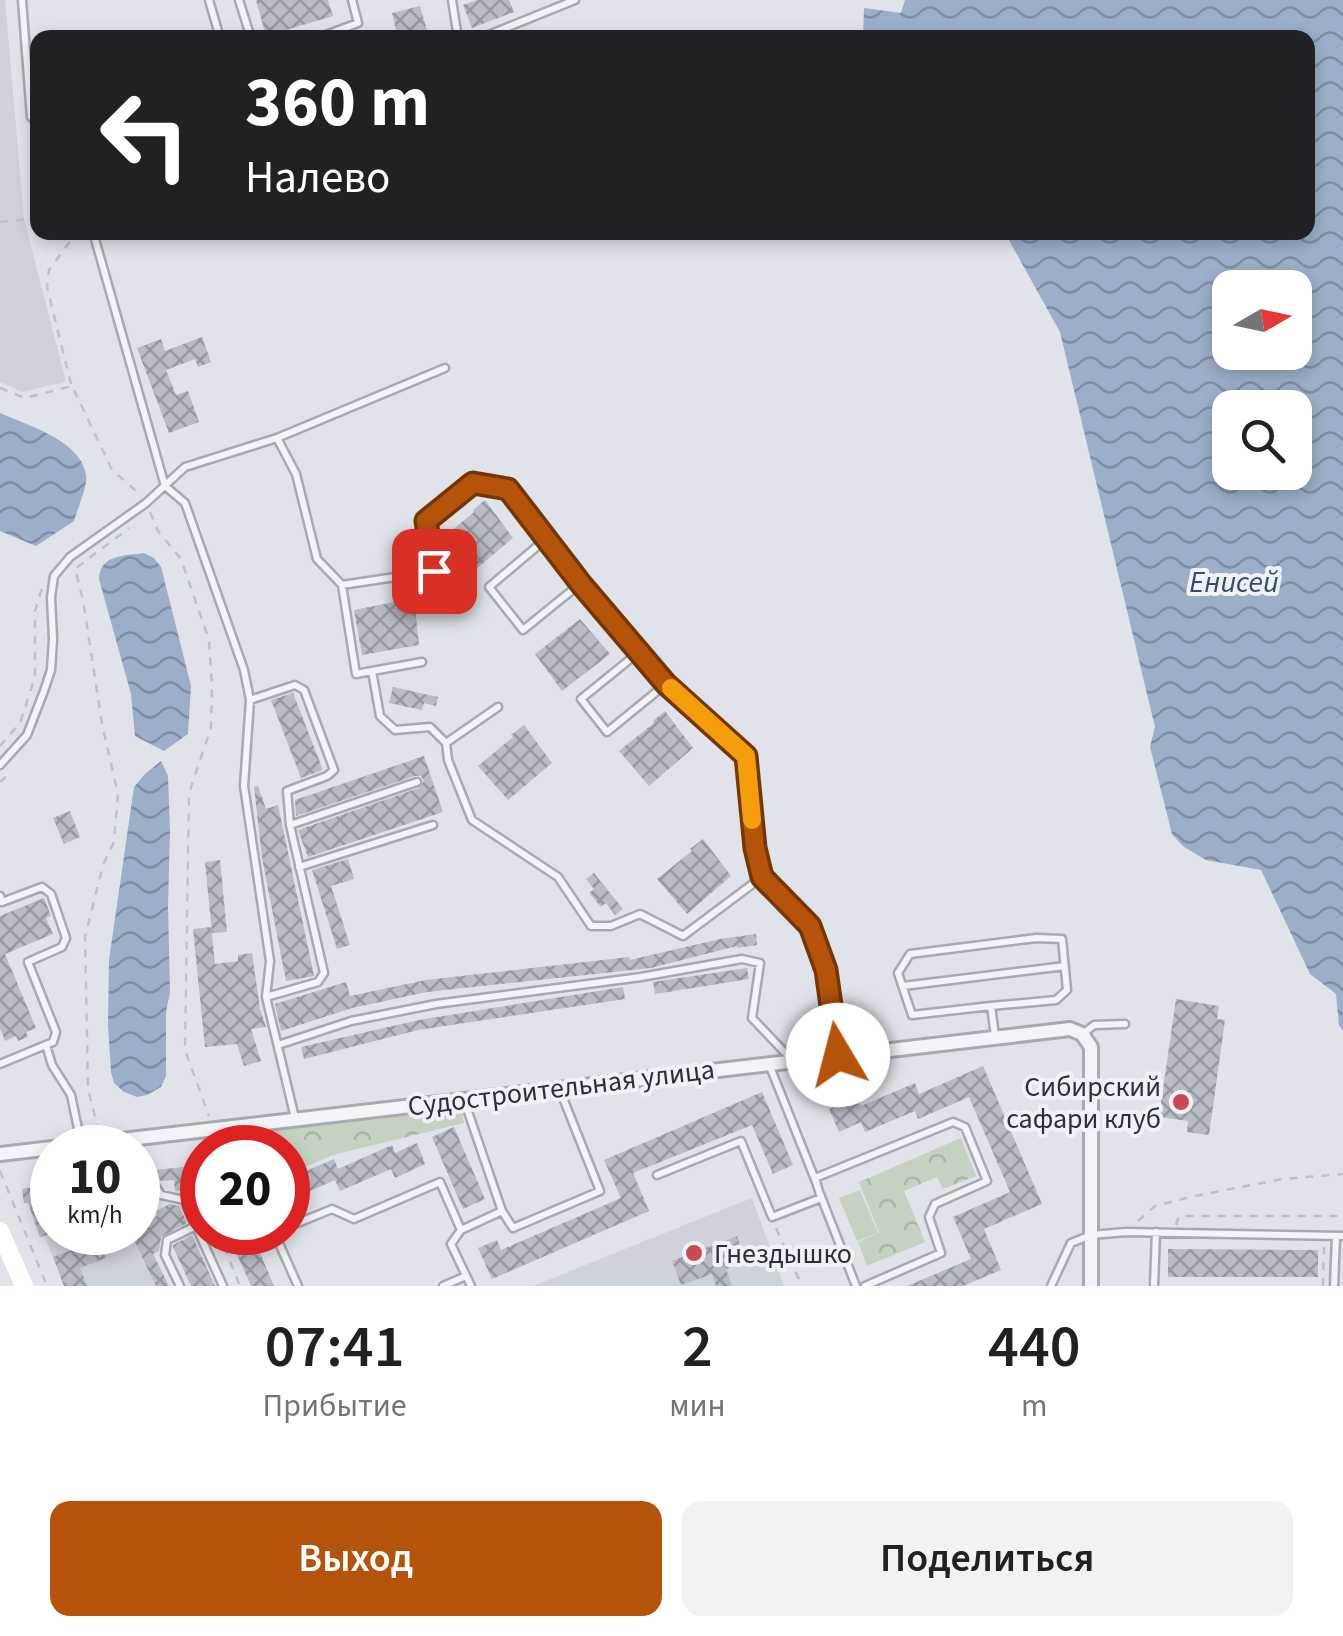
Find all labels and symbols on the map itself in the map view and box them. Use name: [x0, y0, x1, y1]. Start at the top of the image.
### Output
north arrow: [1212, 270, 1312, 370]
pin: [392, 529, 477, 614]
water label: Енисей: [1189, 561, 1279, 604]
position arrow: [786, 1003, 890, 1107]
street label: Судостроительная улица: [405, 1049, 717, 1127]
place label: Сибирский сафари клуб: [1006, 1067, 1161, 1139]
marker: Сибирский сафари клуб: [1170, 1091, 1192, 1113]
speed limit sign: 20: [180, 1125, 310, 1255]
place label: Гнездышко: [714, 1234, 852, 1274]
marker: Гнездышко: [683, 1242, 705, 1264]

